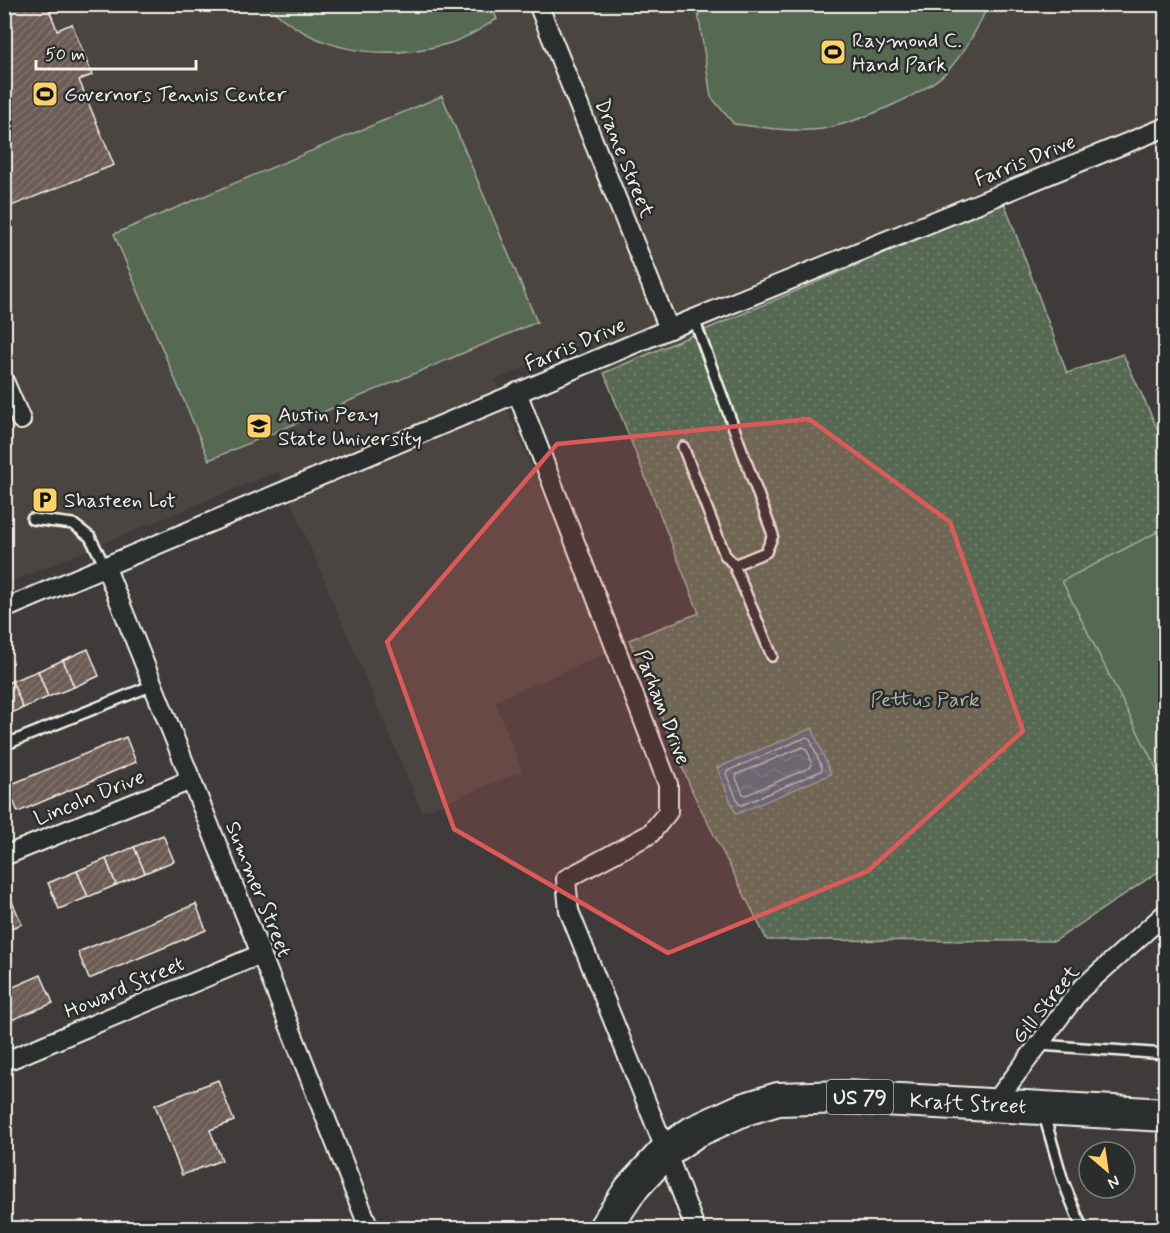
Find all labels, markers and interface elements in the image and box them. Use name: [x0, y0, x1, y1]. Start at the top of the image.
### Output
place label: Raymond C. Hand Park: [852, 27, 962, 79]
scale bar: [36, 33, 196, 71]
sports icon: Raymond C. Hand Park: [818, 37, 848, 67]
text: 50 m: [45, 43, 85, 67]
sports icon: Governors Tennis Center: [30, 79, 60, 109]
place label: Governors Tennis Center: [64, 81, 286, 109]
street label: Drane Street: [588, 95, 661, 222]
street label: Farris Drive: [971, 128, 1080, 194]
street label: Farris Drive: [521, 311, 630, 379]
place label: Austin Peay State University: [278, 401, 422, 453]
school or university icon: Austin Peay State University: [244, 411, 274, 441]
parking icon: Shasteen Lot: [30, 485, 60, 515]
place label: Shasteen Lot: [64, 487, 176, 515]
street label: Parham Drive: [627, 646, 697, 769]
park label: Pettus Park: [870, 686, 980, 714]
street label: Lincoln Drive: [30, 763, 149, 833]
street label: Summer Street: [218, 817, 298, 962]
street label: Howard Street: [60, 950, 189, 1026]
street label: Gill Street: [1005, 959, 1087, 1050]
road number: US 79: [827, 1080, 893, 1114]
street label: Kraft Street: [909, 1087, 1027, 1121]
north arrow: [1077, 1140, 1137, 1200]
text: N: [1104, 1170, 1123, 1194]

